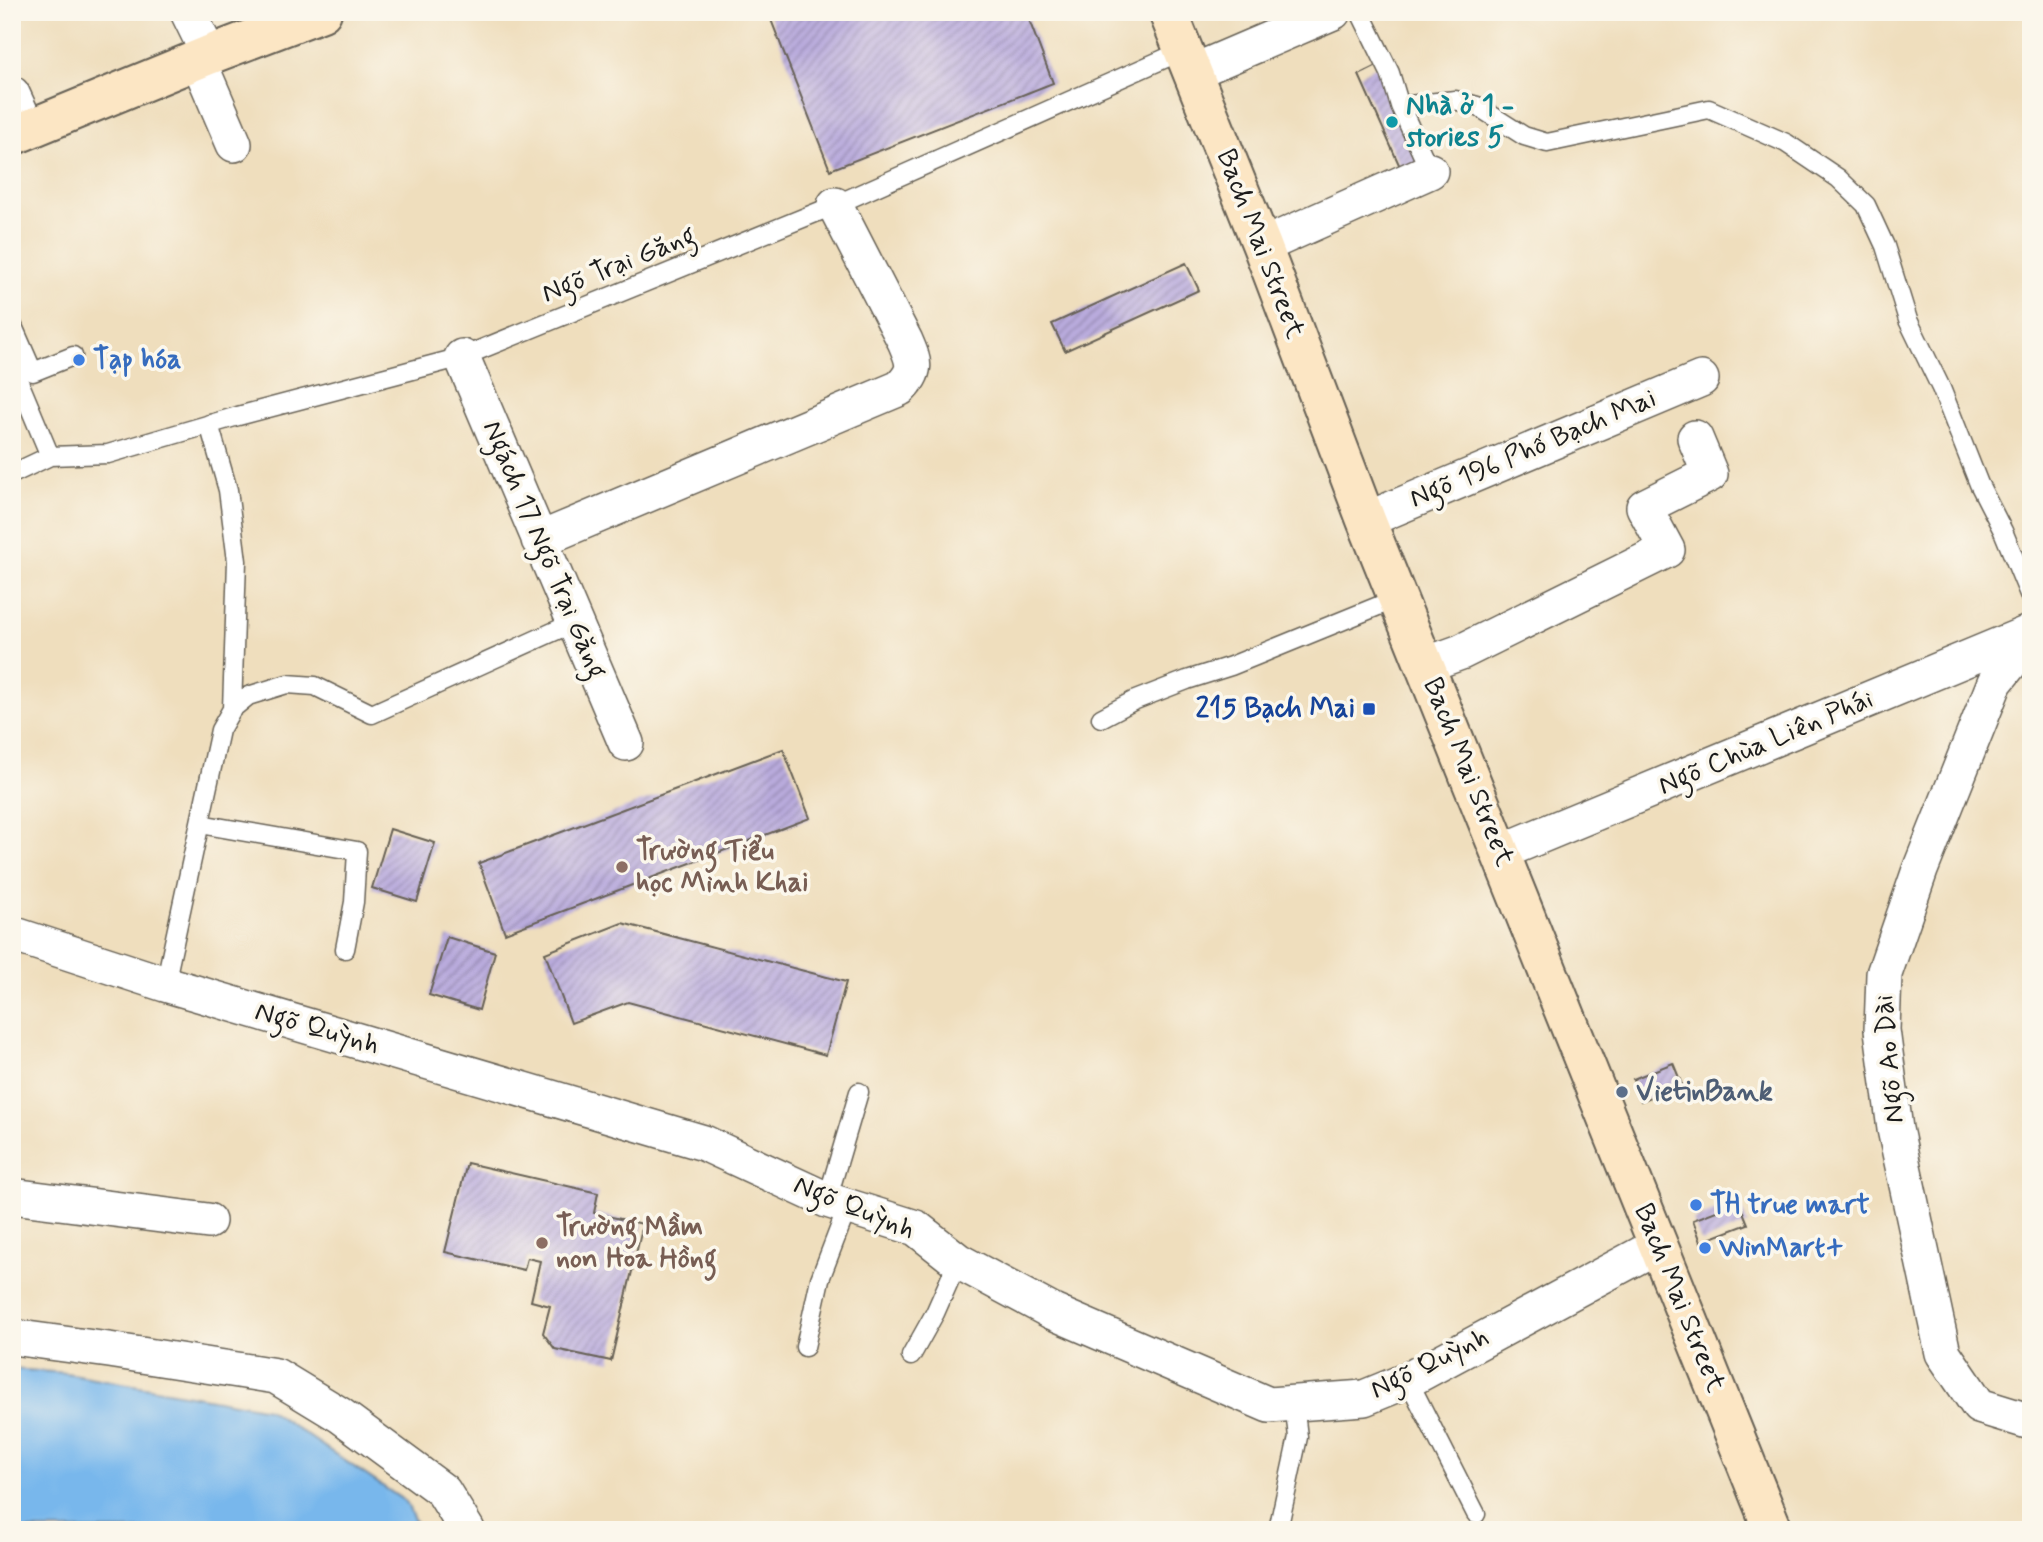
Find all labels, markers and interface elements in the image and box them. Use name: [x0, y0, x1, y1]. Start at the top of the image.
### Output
place label: Nhà ở 1 - stories 5: [1406, 88, 1514, 157]
marker: Nhà ở 1 - stories 5: [1384, 114, 1400, 130]
street label: Bach Mai Street: [1207, 144, 1313, 345]
street label: Ngõ Trại Găng: [536, 217, 703, 315]
place label: Tạp hóa: [93, 342, 181, 379]
marker: Tạp hóa: [71, 352, 87, 368]
street label: Ngõ 196 Phố Bạch Mai: [1404, 380, 1663, 520]
street label: Ngách 17 Ngõ Trại Găng: [470, 415, 615, 686]
street label: Bach Mai Street: [1413, 672, 1523, 872]
street label: Ngõ Chùa Liên Phái: [1653, 681, 1880, 808]
place label: 215 Bạch Mai: [1195, 691, 1355, 728]
marker: 215 Bạch Mai: [1361, 701, 1377, 717]
place label: Trường Tiểu học Minh Khai: [636, 833, 809, 902]
marker: Trường Tiểu học Minh Khai: [614, 859, 630, 875]
street label: Ngõ Ao Dài: [1866, 993, 1917, 1125]
street label: Ngõ Quỳnh: [250, 994, 384, 1067]
place label: VietinBank: [1636, 1074, 1773, 1111]
marker: VietinBank: [1614, 1084, 1630, 1100]
street label: Ngõ Quỳnh: [787, 1167, 920, 1252]
place label: TH true mart: [1710, 1187, 1869, 1224]
marker: TH true mart: [1688, 1197, 1704, 1213]
street label: Bach Mai Street: [1624, 1198, 1734, 1398]
place label: Trường Mầm non Hoa Hồng: [556, 1209, 717, 1281]
place label: WinMart+: [1719, 1230, 1844, 1267]
marker: Trường Mầm non Hoa Hồng: [534, 1235, 550, 1251]
marker: WinMart+: [1697, 1240, 1713, 1256]
street label: Ngõ Quỳnh: [1364, 1319, 1497, 1411]

